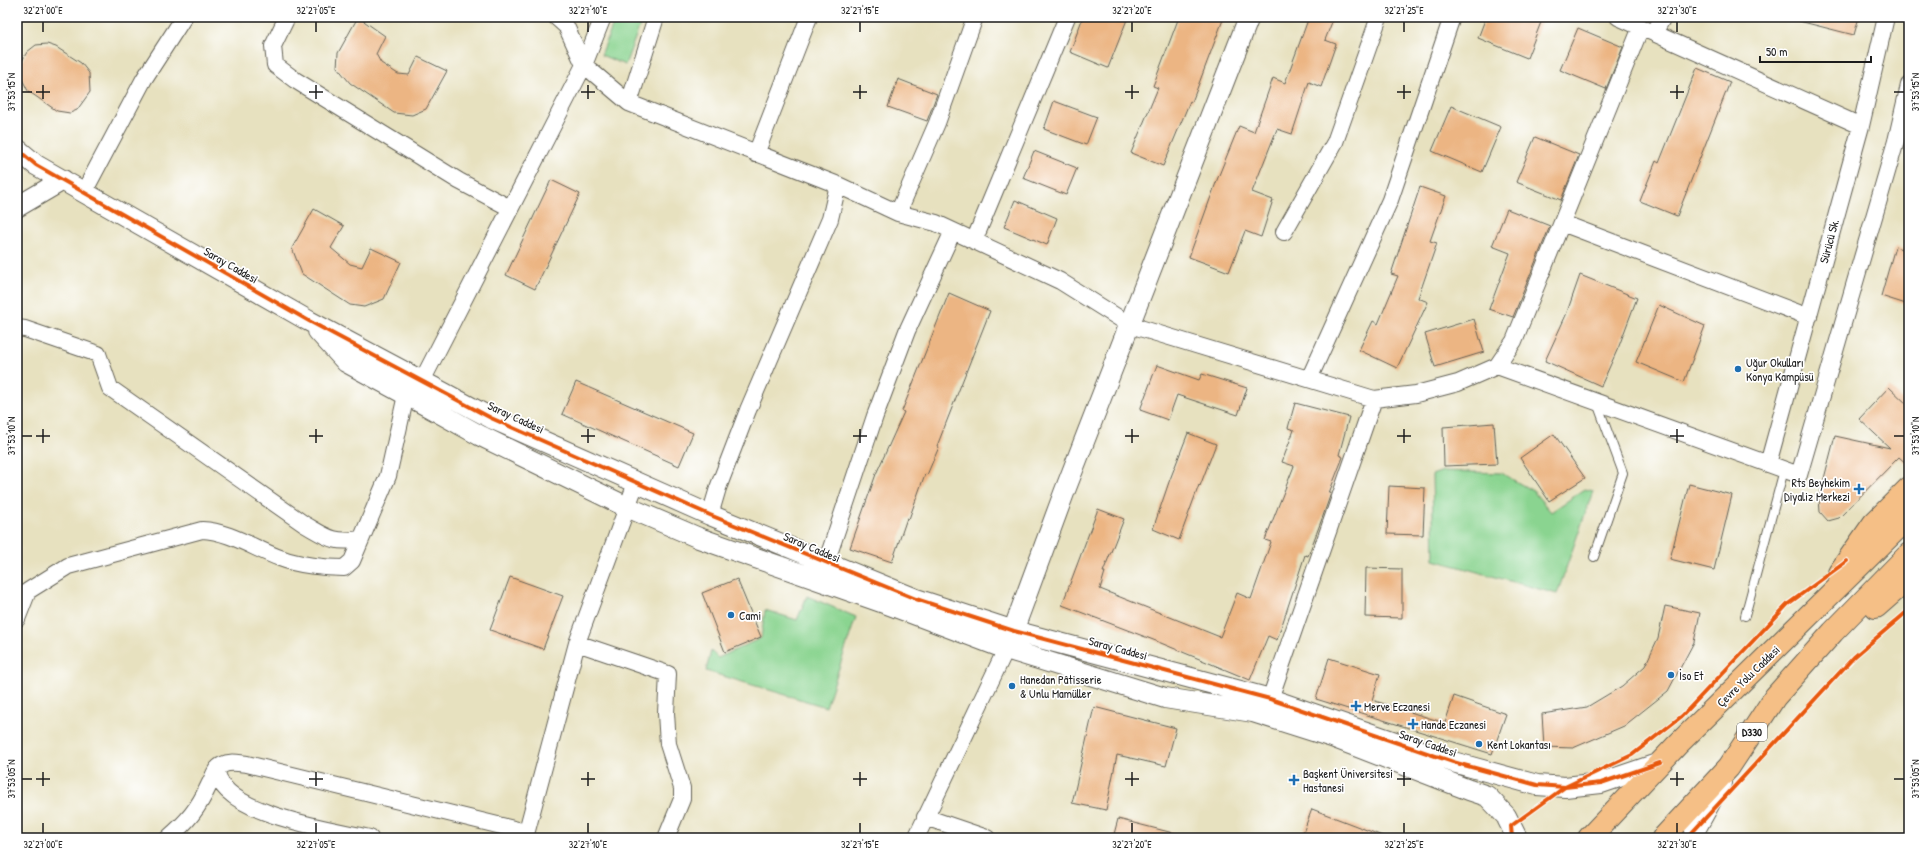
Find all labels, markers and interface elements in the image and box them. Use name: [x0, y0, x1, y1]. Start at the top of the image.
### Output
text: 32°27'00"E: [23, 4, 63, 17]
text: 32°27'05"E: [297, 4, 336, 17]
text: 32°27'10"E: [569, 4, 608, 17]
text: 32°27'15"E: [841, 4, 880, 17]
text: 32°27'20"E: [1112, 4, 1152, 17]
text: 32°27'25"E: [1384, 4, 1424, 17]
text: 32°27'30"E: [1657, 4, 1697, 17]
scale bar: [1760, 38, 1871, 64]
text: 50 m: [1766, 43, 1787, 60]
text: 37°53'15"N: [5, 73, 18, 111]
text: 37°53'15"N: [1909, 73, 1922, 111]
street label: Sürücü Sk.: [1815, 217, 1843, 265]
street label: Saray Caddesi: [201, 243, 261, 287]
place label: Uğur Okulları Konya Kampüsü: [1746, 354, 1814, 385]
marker: Uğur Okulları Konya Kampüsü: [1733, 364, 1743, 374]
street label: Saray Caddesi: [485, 397, 547, 437]
text: 37°53'10"N: [5, 417, 18, 455]
text: 37°53'10"N: [1909, 417, 1922, 455]
place label: Rts Beyhekim Diyaliz Merkezi: [1784, 474, 1850, 505]
marker: Rts Beyhekim Diyaliz Merkezi: [1853, 483, 1865, 495]
street label: Saray Caddesi: [781, 527, 843, 567]
place label: Cami: [739, 607, 761, 624]
marker: Cami: [726, 610, 736, 620]
street label: Saray Caddesi: [1087, 632, 1149, 664]
street label: Çevre Yolu Caddesi: [1713, 641, 1783, 711]
place label: İso Et: [1679, 667, 1704, 684]
marker: İso Et: [1666, 670, 1676, 680]
place label: Hanedan Pâtisserie & Unlu Mamüller: [1020, 671, 1102, 702]
marker: Hanedan Pâtisserie & Unlu Mamüller: [1007, 681, 1017, 691]
place label: Merve Eczanesi: [1364, 698, 1430, 715]
marker: Merve Eczanesi: [1351, 701, 1361, 711]
place label: Hande Eczanesi: [1421, 716, 1486, 733]
marker: Hande Eczanesi: [1408, 719, 1418, 729]
road number: D330: [1737, 723, 1767, 741]
street label: Saray Caddesi: [1397, 725, 1459, 761]
place label: Kent Lokantası: [1487, 736, 1551, 753]
marker: Kent Lokantası: [1474, 739, 1484, 749]
text: 37°53'05"N: [5, 759, 18, 799]
text: 37°53'05"N: [1909, 759, 1922, 799]
place label: Başkent Üniversitesi Hastanesi: [1303, 765, 1393, 796]
marker: Başkent Üniversitesi Hastanesi: [1288, 774, 1300, 786]
text: 32°27'00"E: [23, 838, 63, 851]
text: 32°27'05"E: [297, 838, 336, 851]
text: 32°27'10"E: [569, 838, 608, 851]
text: 32°27'15"E: [841, 838, 880, 851]
text: 32°27'20"E: [1112, 838, 1152, 851]
text: 32°27'25"E: [1384, 838, 1424, 851]
text: 32°27'30"E: [1657, 838, 1697, 851]

